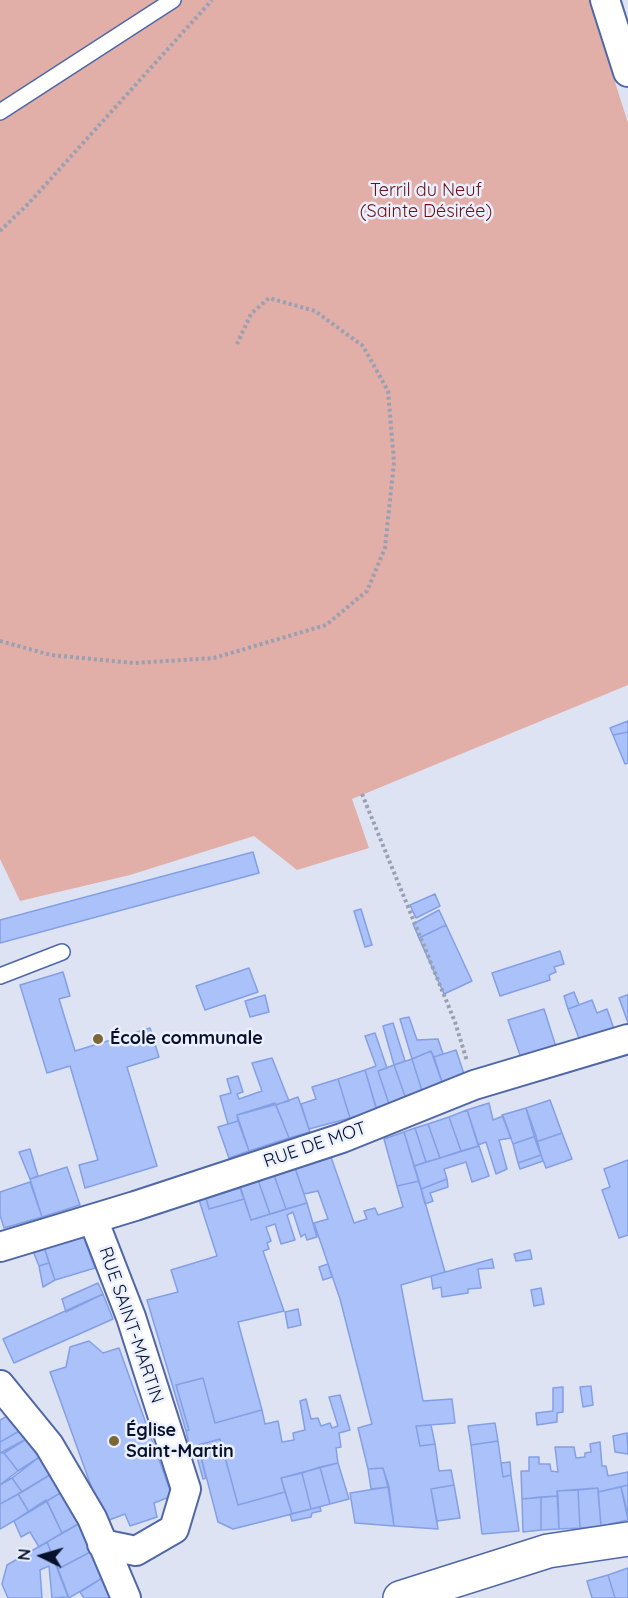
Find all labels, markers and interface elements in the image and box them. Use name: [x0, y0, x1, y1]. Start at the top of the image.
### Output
park label: Terril du Neuf (Sainte Désirée): [360, 180, 492, 222]
place label: École communale: [110, 1028, 263, 1050]
marker: École communale: [91, 1032, 105, 1046]
street label: RUE DE MOT: [261, 1117, 369, 1173]
street label: RUE SAINT-MARTIN: [94, 1244, 168, 1406]
place label: Église Saint-Martin: [126, 1420, 234, 1462]
marker: Église Saint-Martin: [107, 1434, 121, 1448]
north arrow: [12, 1526, 72, 1586]
text: N: [14, 1548, 35, 1561]

